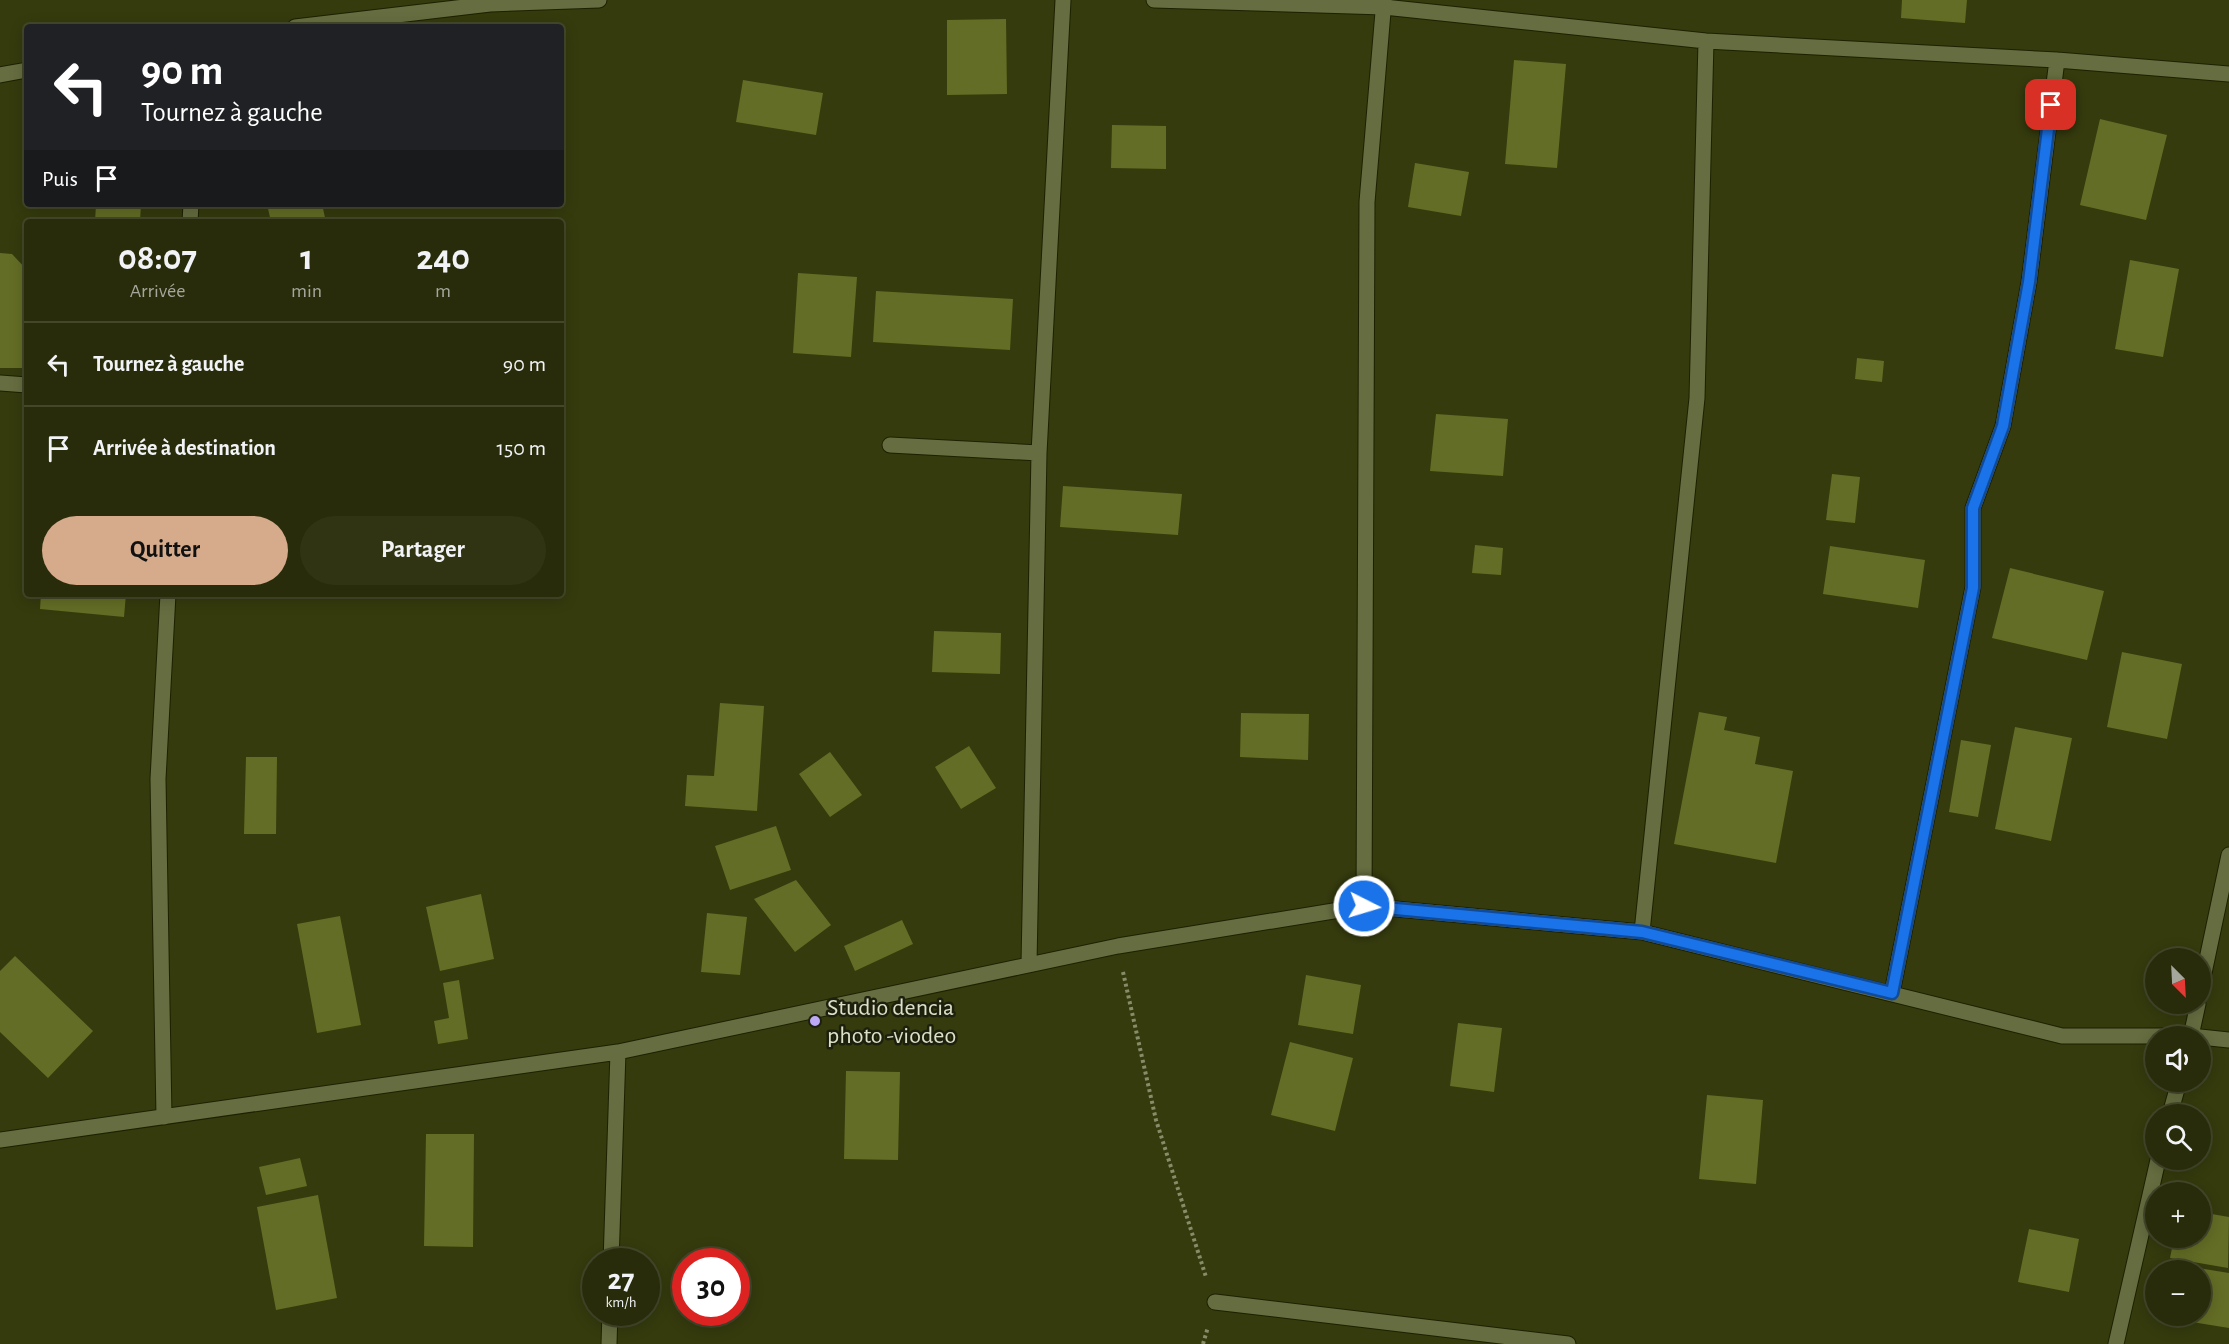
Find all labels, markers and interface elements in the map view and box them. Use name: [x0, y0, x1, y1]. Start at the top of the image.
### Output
icon: left: [42, 48, 120, 126]
text: 90 m: [141, 50, 223, 92]
pin: [2025, 79, 2076, 130]
icon: arrive: [2034, 88, 2067, 121]
text: Tournez à gauche: [141, 99, 323, 126]
icon: arrive: [90, 162, 123, 195]
text: Puis: [42, 168, 78, 190]
text: 08:07: [118, 240, 197, 276]
text: 1: [300, 240, 313, 276]
text: 240: [416, 240, 470, 276]
text: Arrivée: [130, 281, 185, 301]
text: min: [291, 281, 322, 301]
text: m: [435, 281, 451, 301]
icon: left: [42, 348, 75, 381]
text: Tournez à gauche: [93, 353, 244, 375]
text: 90 m: [503, 353, 546, 375]
icon: arrive: [42, 432, 75, 465]
text: Arrivée à destination: [93, 437, 276, 459]
text: 150 m: [496, 437, 546, 459]
button: Quitter: [42, 516, 288, 585]
button: Partager: [300, 516, 546, 585]
position arrow: [1332, 874, 1396, 938]
north arrow: [2145, 948, 2211, 1014]
map controls: [2145, 948, 2211, 1326]
place label: Studio dencia photo -viodeo: [827, 996, 956, 1048]
marker: Studio dencia photo -viodeo: [808, 1014, 822, 1028]
button: sound: [2145, 1026, 2211, 1092]
button: search: [2145, 1104, 2211, 1170]
button: +: [2145, 1182, 2211, 1248]
speed limit sign: 30: [672, 1248, 750, 1326]
button: −: [2145, 1260, 2211, 1326]
text: 27: [607, 1265, 635, 1295]
text: km/h: [606, 1295, 636, 1310]

